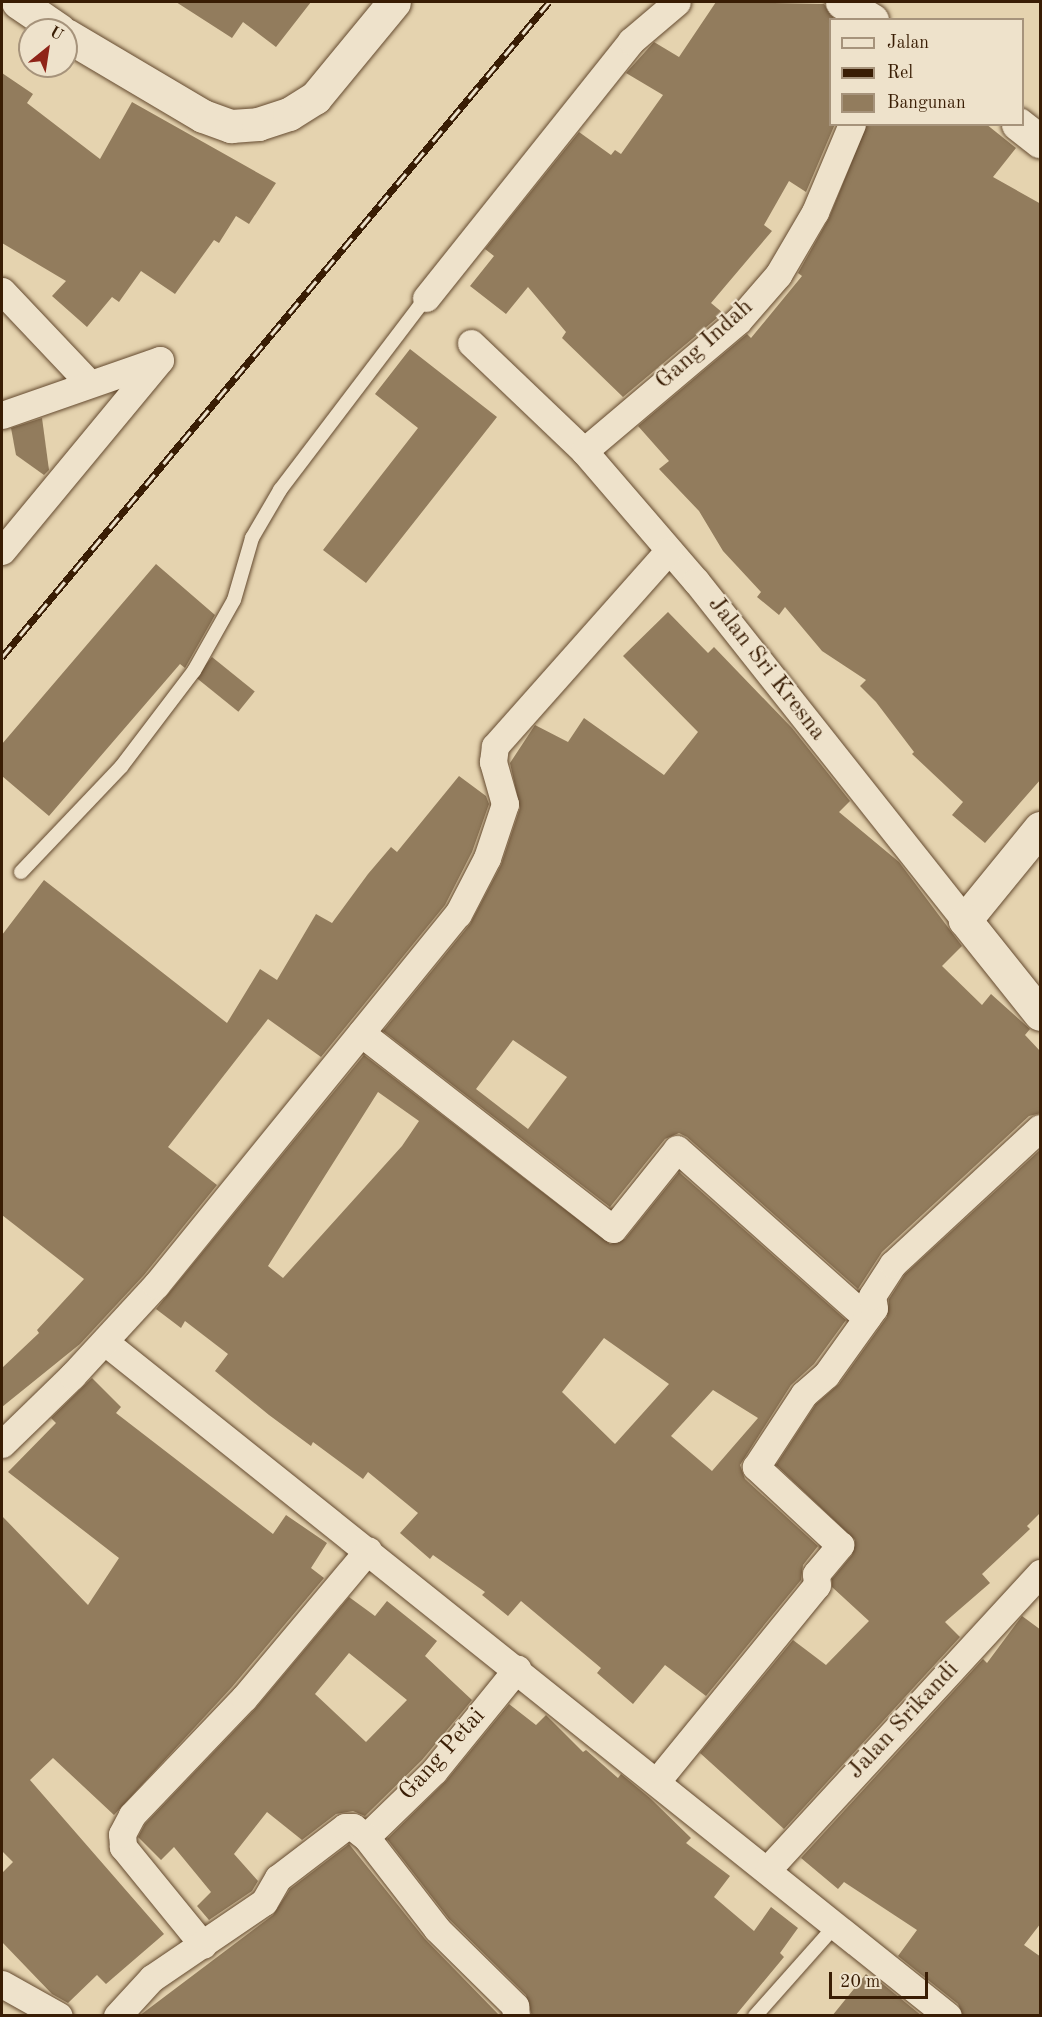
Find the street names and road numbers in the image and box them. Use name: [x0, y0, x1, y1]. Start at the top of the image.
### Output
street label: Gang Indah: [650, 294, 760, 396]
street label: Jalan Sri Kresna: [701, 591, 831, 747]
street label: Jalan Srikandi: [842, 1656, 966, 1786]
street label: Gang Petai: [394, 1703, 492, 1807]

